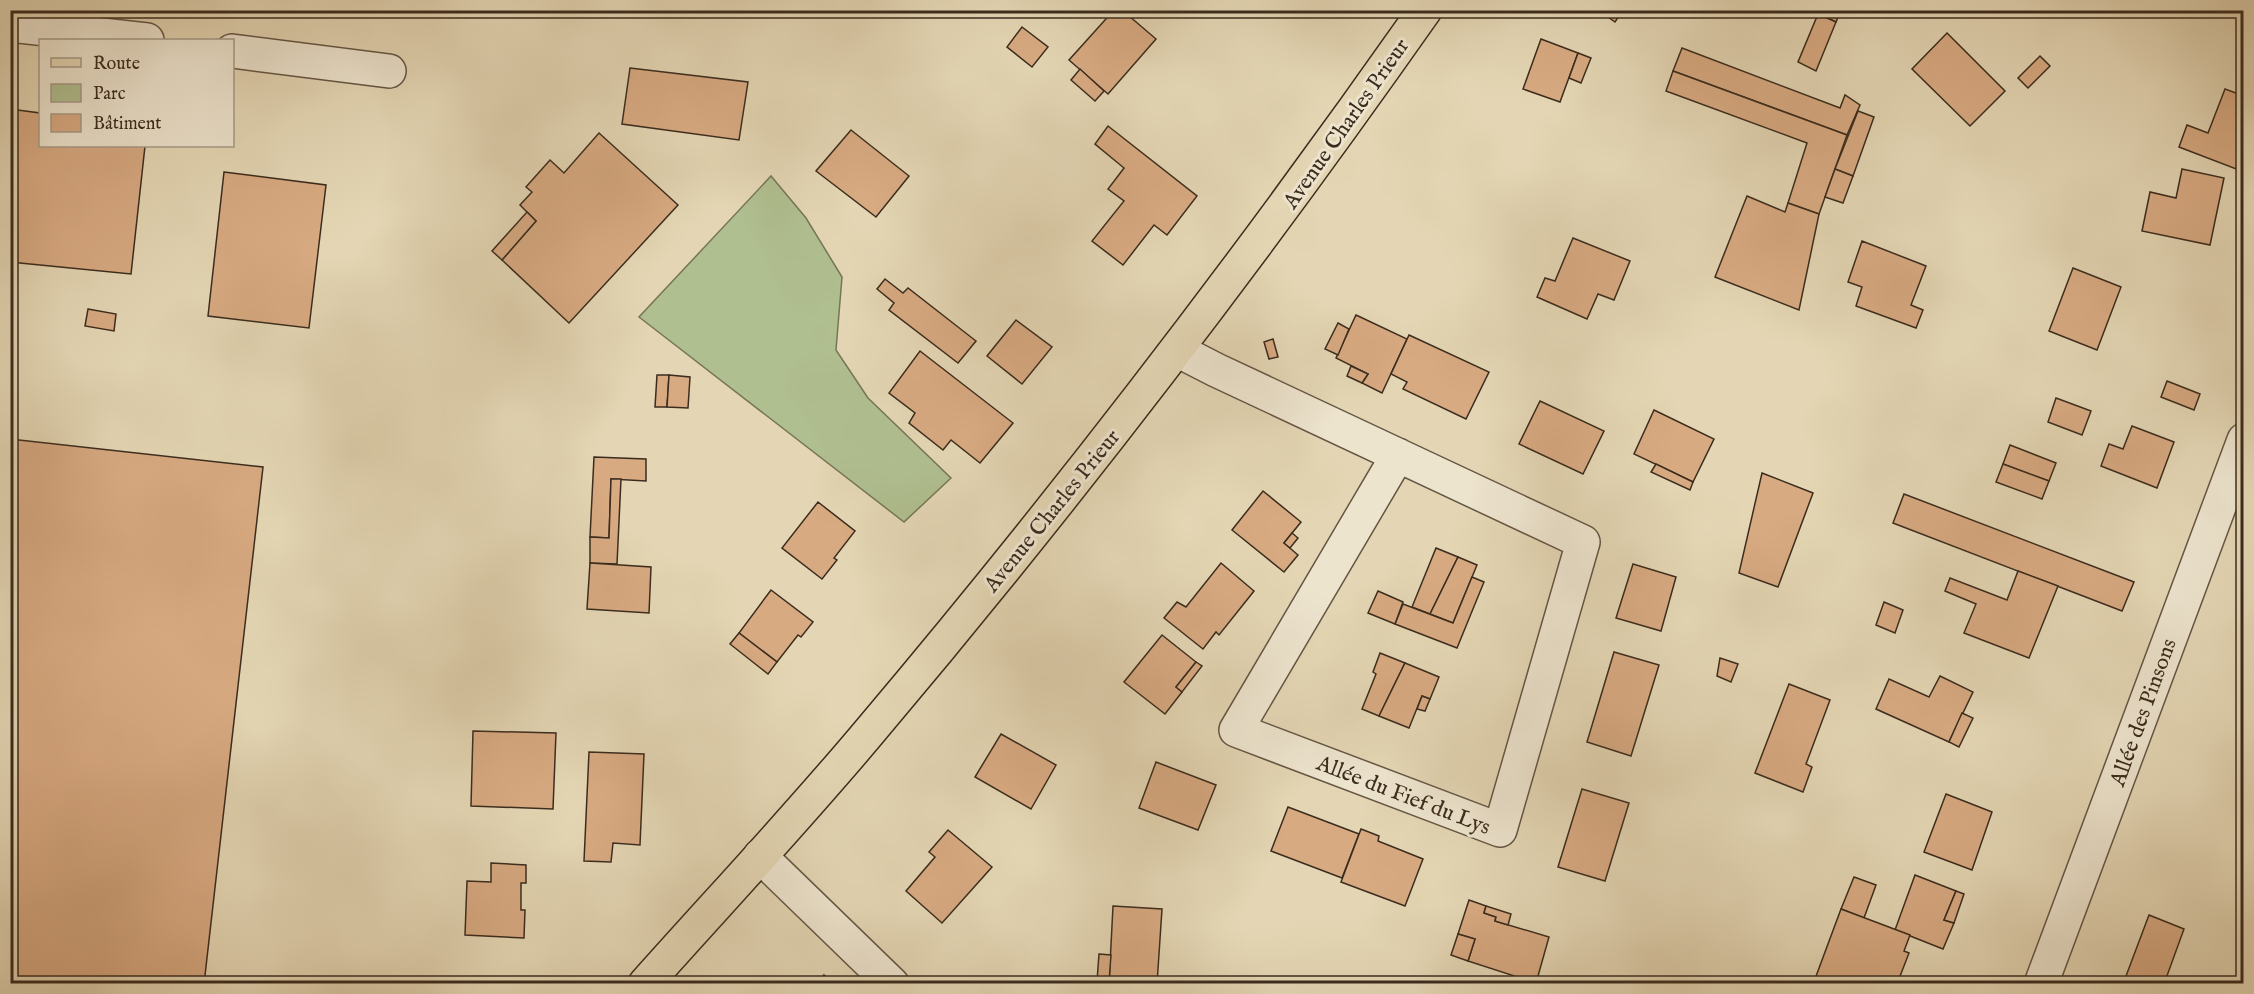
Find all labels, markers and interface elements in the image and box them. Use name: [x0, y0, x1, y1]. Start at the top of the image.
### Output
street label: Avenue Charles Prieur: [1277, 33, 1416, 216]
legend: [39, 39, 234, 147]
text: Route: [93, 53, 140, 76]
text: Parc: [93, 83, 126, 106]
text: Bâtiment: [93, 113, 162, 136]
street label: Avenue Charles Prieur: [978, 424, 1127, 599]
street label: Allée des Pinsons: [2104, 635, 2184, 791]
street label: Allée du Fief du Lys: [1311, 749, 1494, 842]

